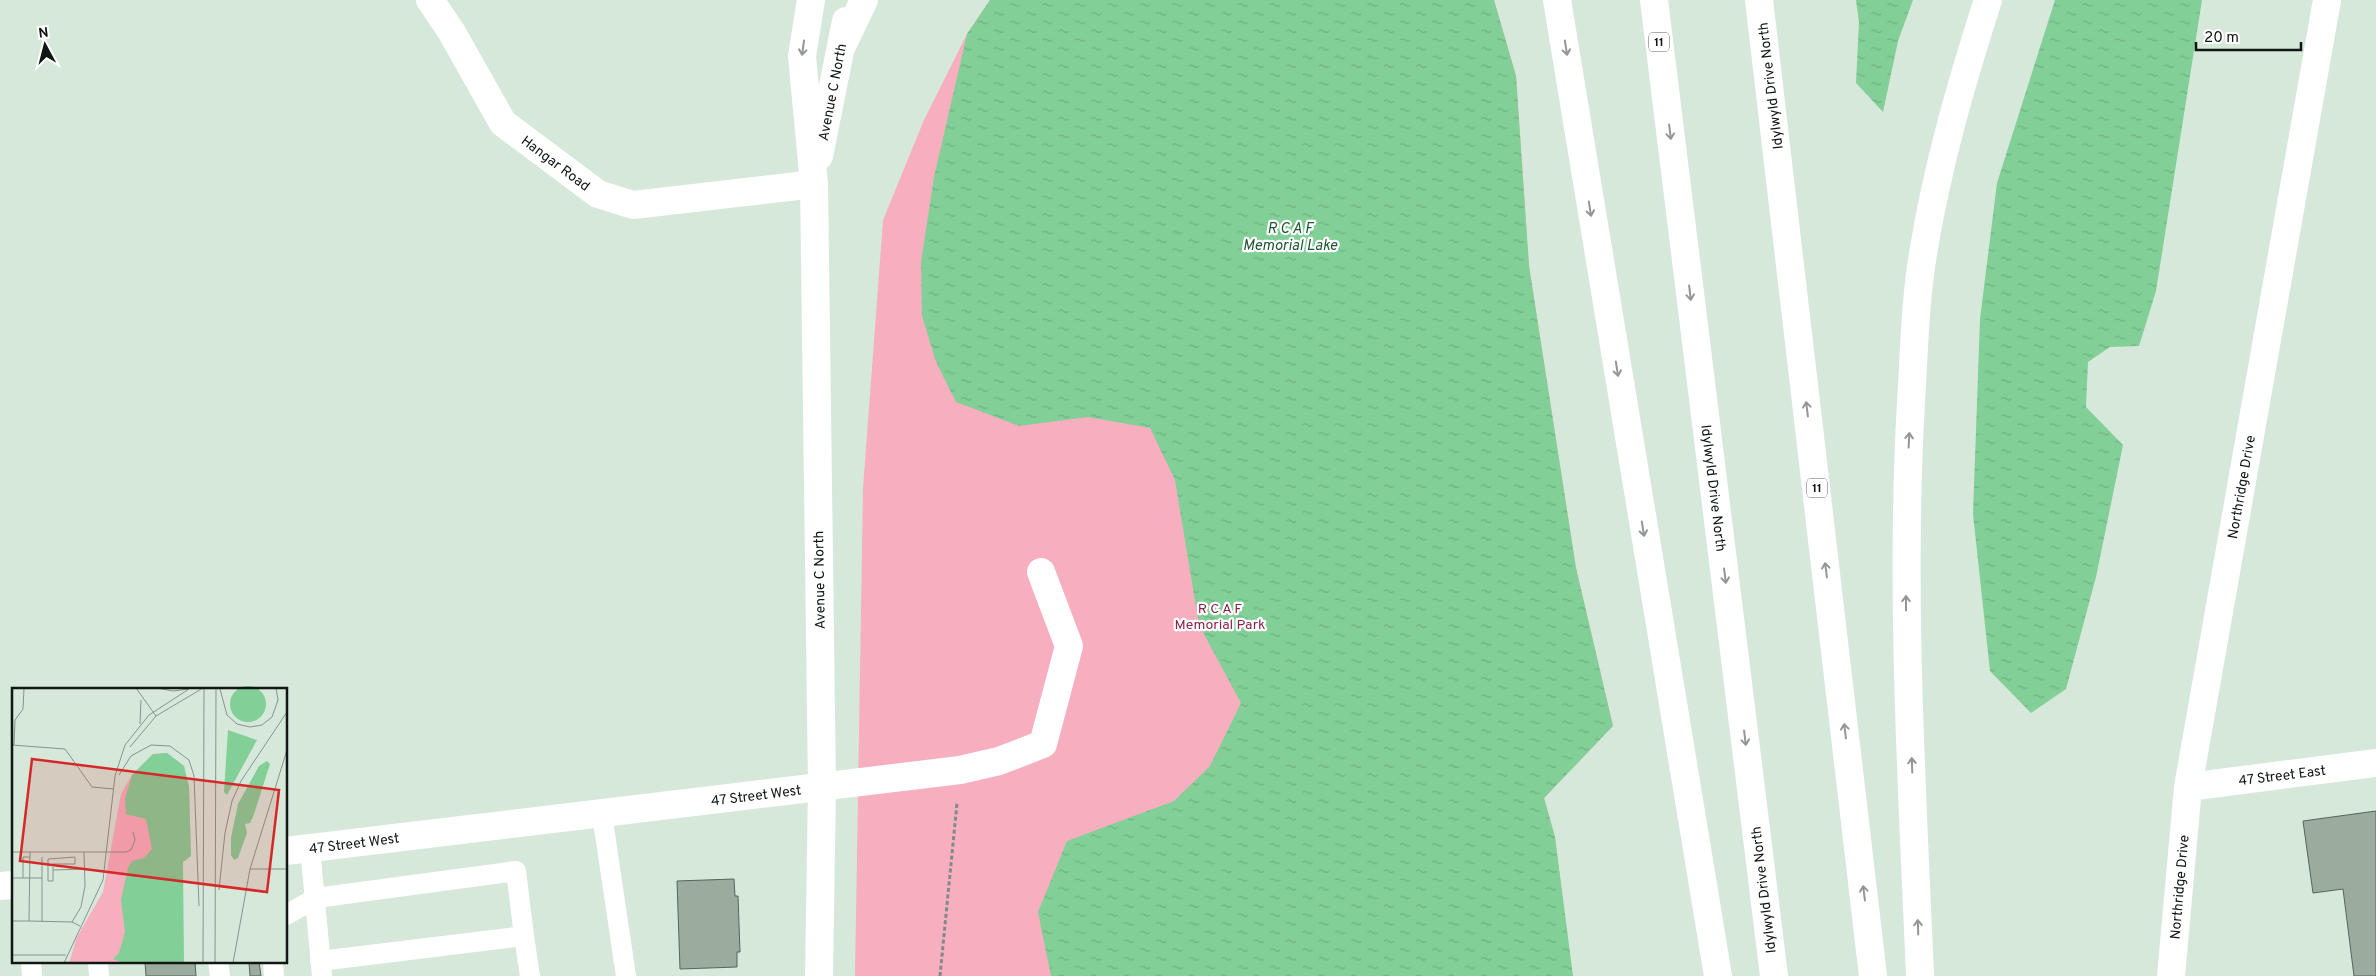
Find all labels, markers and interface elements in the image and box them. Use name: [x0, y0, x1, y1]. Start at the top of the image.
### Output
north arrow: [20, 20, 70, 70]
scale bar: [2196, 20, 2301, 52]
street label: Idylwyld Drive North: [1755, 21, 1788, 150]
text: N: [38, 25, 50, 43]
text: 20 m: [2204, 29, 2239, 48]
road number: 11: [1649, 32, 1669, 52]
one-way arrow: [798, 40, 808, 56]
one-way arrow: [1562, 40, 1572, 56]
street label: Avenue C North: [816, 42, 851, 142]
one-way arrow: [1665, 124, 1675, 140]
street label: Hangar Road: [517, 133, 593, 196]
one-way arrow: [1585, 200, 1595, 216]
water label: R C A F Memorial Lake: [1243, 220, 1337, 256]
one-way arrow: [1685, 285, 1695, 301]
one-way arrow: [1612, 361, 1622, 377]
one-way arrow: [1802, 401, 1812, 417]
street label: Idylwyld Drive North: [1696, 424, 1729, 553]
one-way arrow: [1904, 432, 1913, 448]
street label: Northridge Drive: [2225, 434, 2260, 540]
road number: 11: [1807, 478, 1827, 498]
one-way arrow: [1639, 521, 1649, 537]
street label: Avenue C North: [811, 530, 830, 629]
one-way arrow: [1821, 562, 1831, 578]
one-way arrow: [1720, 568, 1730, 584]
one-way arrow: [1901, 595, 1911, 611]
park label: R C A F Memorial Park: [1175, 601, 1265, 634]
inset map: [12, 688, 288, 964]
one-way arrow: [1840, 724, 1850, 740]
one-way arrow: [1740, 729, 1750, 745]
one-way arrow: [1907, 757, 1916, 773]
street label: 47 Street East: [2238, 763, 2327, 790]
street label: 47 Street West: [710, 783, 802, 810]
street label: Idylwyld Drive North: [1748, 825, 1781, 954]
street label: 47 Street West: [308, 831, 400, 858]
street label: Northridge Drive: [2167, 834, 2194, 940]
one-way arrow: [1859, 885, 1869, 901]
one-way arrow: [1913, 920, 1923, 936]

